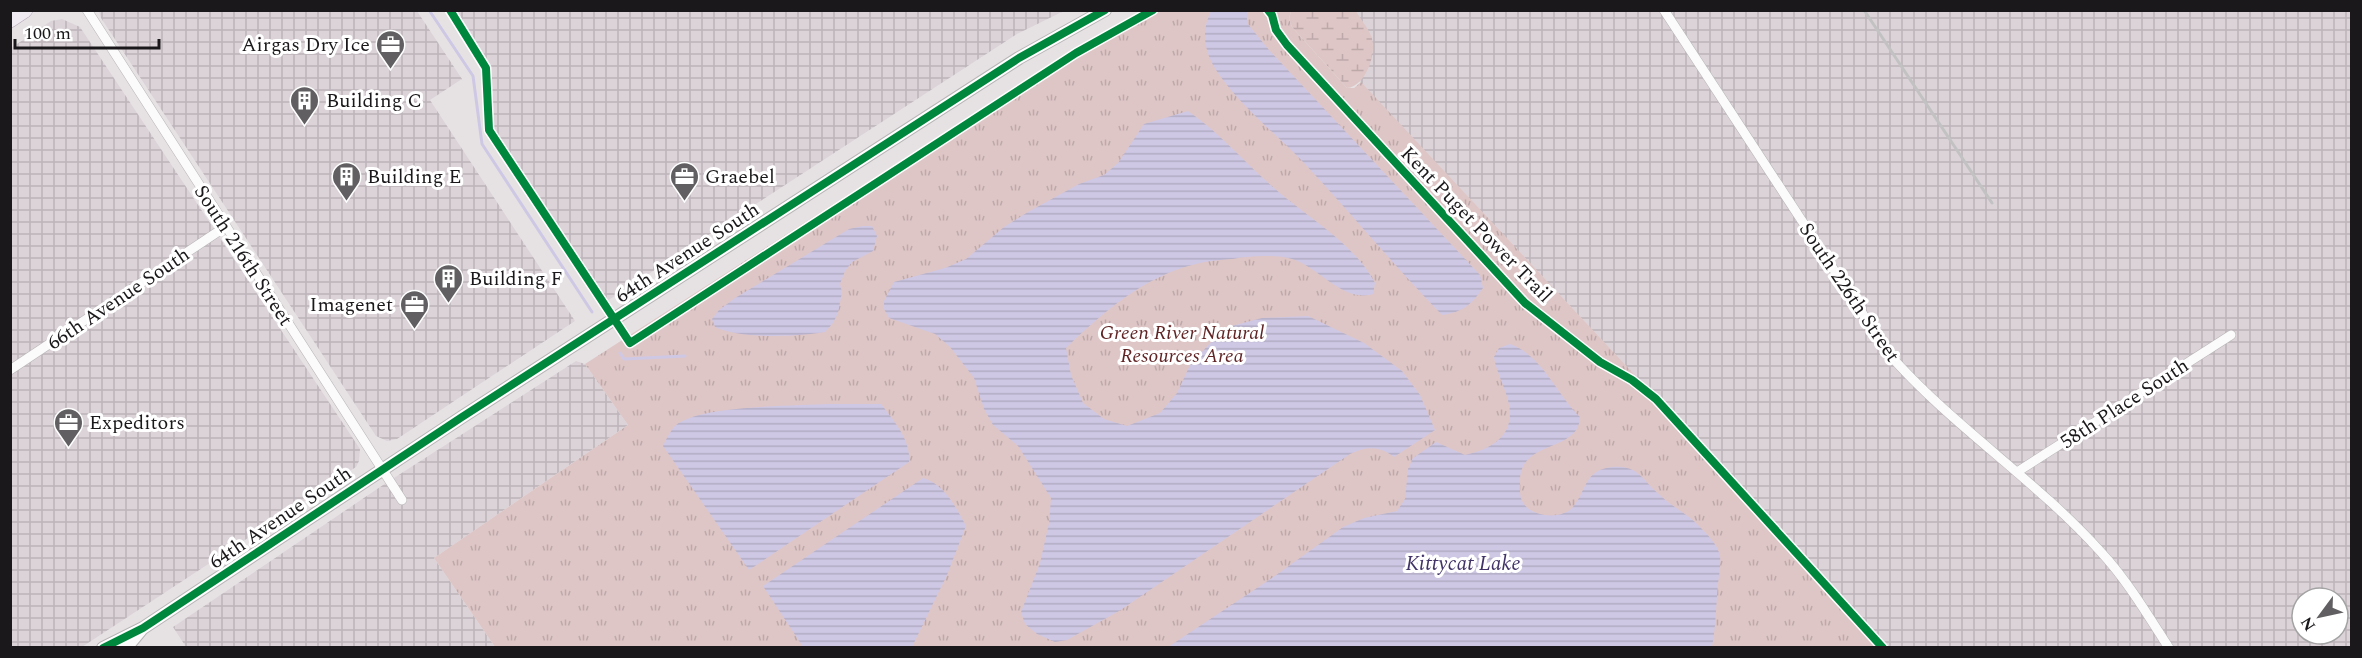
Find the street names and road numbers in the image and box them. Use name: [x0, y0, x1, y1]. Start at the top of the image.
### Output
street label: Kent Puget Power Trail: [1393, 140, 1559, 310]
street label: South 216th Street: [186, 179, 300, 332]
street label: 64th Avenue South: [610, 195, 766, 311]
street label: South 226th Street: [1791, 217, 1907, 369]
street label: 66th Avenue South: [41, 240, 196, 358]
street label: 58th Place South: [2054, 351, 2195, 457]
street label: 64th Avenue South: [203, 459, 358, 577]

